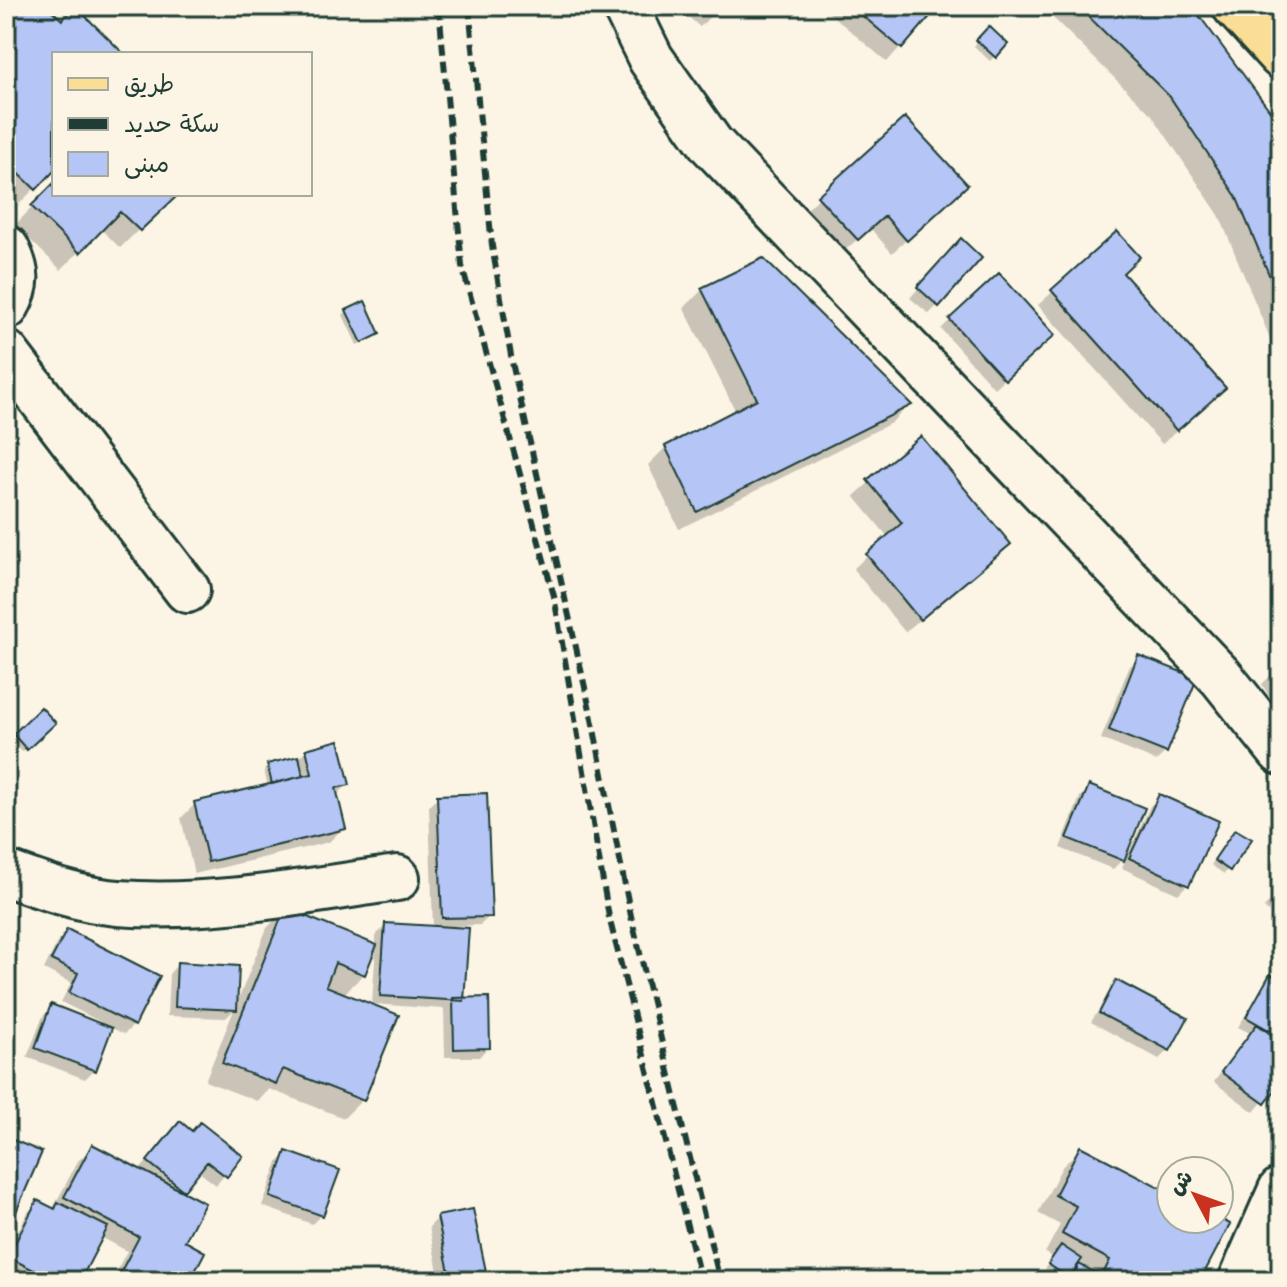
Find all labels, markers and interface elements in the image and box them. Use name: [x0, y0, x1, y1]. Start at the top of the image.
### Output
legend: [52, 52, 312, 196]
text: طريق: [124, 64, 174, 100]
text: سكة حديد: [124, 104, 220, 140]
text: مبنى: [124, 144, 169, 180]
north arrow: [1155, 1155, 1235, 1235]
text: ش: [1158, 1161, 1199, 1201]

